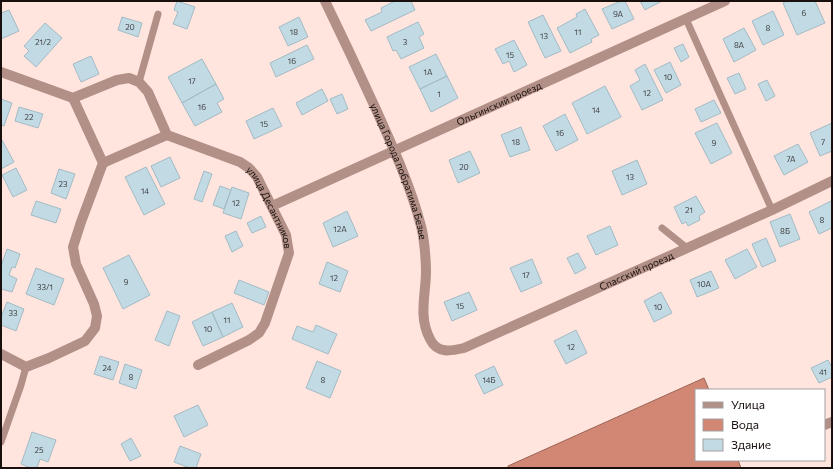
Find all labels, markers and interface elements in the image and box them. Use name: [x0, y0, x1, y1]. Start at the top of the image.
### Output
house number: 6: [802, 8, 807, 18]
house number: 9А: [613, 9, 624, 19]
house number: 20: [125, 22, 135, 32]
house number: 8: [766, 23, 771, 33]
house number: 18: [290, 27, 298, 37]
house number: 11: [575, 27, 581, 37]
house number: 13: [540, 31, 548, 41]
house number: 21/2: [35, 37, 51, 47]
house number: 3: [403, 37, 408, 47]
house number: 8А: [734, 40, 745, 50]
house number: 15: [506, 50, 514, 60]
house number: 16: [288, 56, 296, 66]
house number: 1А: [424, 67, 433, 77]
house number: 10: [664, 72, 672, 82]
house number: 17: [188, 76, 196, 86]
street label: Ольгинский проезд: [454, 79, 543, 128]
house number: 12: [643, 88, 651, 98]
house number: 1: [437, 89, 441, 99]
street label: улица Города побратима Безье: [368, 101, 430, 240]
house number: 16: [198, 102, 206, 112]
house number: 14: [592, 105, 600, 115]
house number: 22: [25, 112, 34, 122]
house number: 15: [260, 119, 268, 129]
house number: 16: [556, 128, 564, 138]
house number: 18: [512, 137, 520, 147]
house number: 7: [821, 137, 825, 147]
house number: 9: [712, 138, 717, 148]
house number: 7А: [786, 154, 796, 164]
house number: 20: [459, 162, 469, 172]
street label: улица Десантников: [244, 164, 294, 249]
house number: 13: [626, 172, 634, 182]
house number: 23: [59, 179, 68, 189]
house number: 14: [141, 186, 149, 196]
house number: 12: [232, 198, 240, 208]
house number: 21: [685, 205, 693, 215]
house number: 8: [820, 215, 825, 225]
house number: 12А: [333, 224, 347, 234]
house number: 8Б: [780, 226, 790, 236]
street label: Спасский проезд: [597, 249, 675, 293]
house number: 17: [522, 270, 530, 280]
house number: 12: [330, 273, 338, 283]
house number: 9: [124, 277, 129, 287]
house number: 10А: [697, 279, 711, 289]
house number: 33/1: [37, 282, 53, 292]
house number: 15: [456, 301, 464, 311]
house number: 10: [654, 302, 662, 312]
house number: 33: [8, 308, 18, 318]
house number: 11: [224, 315, 230, 325]
house number: 10: [204, 324, 212, 334]
house number: 12: [567, 342, 575, 352]
house number: 24: [102, 363, 112, 373]
house number: 41: [819, 367, 827, 377]
house number: 8: [129, 372, 134, 382]
house number: 8: [321, 375, 326, 385]
house number: 14Б: [482, 375, 496, 385]
legend: [695, 389, 825, 461]
text: Улица: [731, 397, 765, 411]
text: Вода: [731, 417, 759, 431]
text: Здание: [731, 437, 771, 451]
house number: 25: [34, 445, 44, 455]

